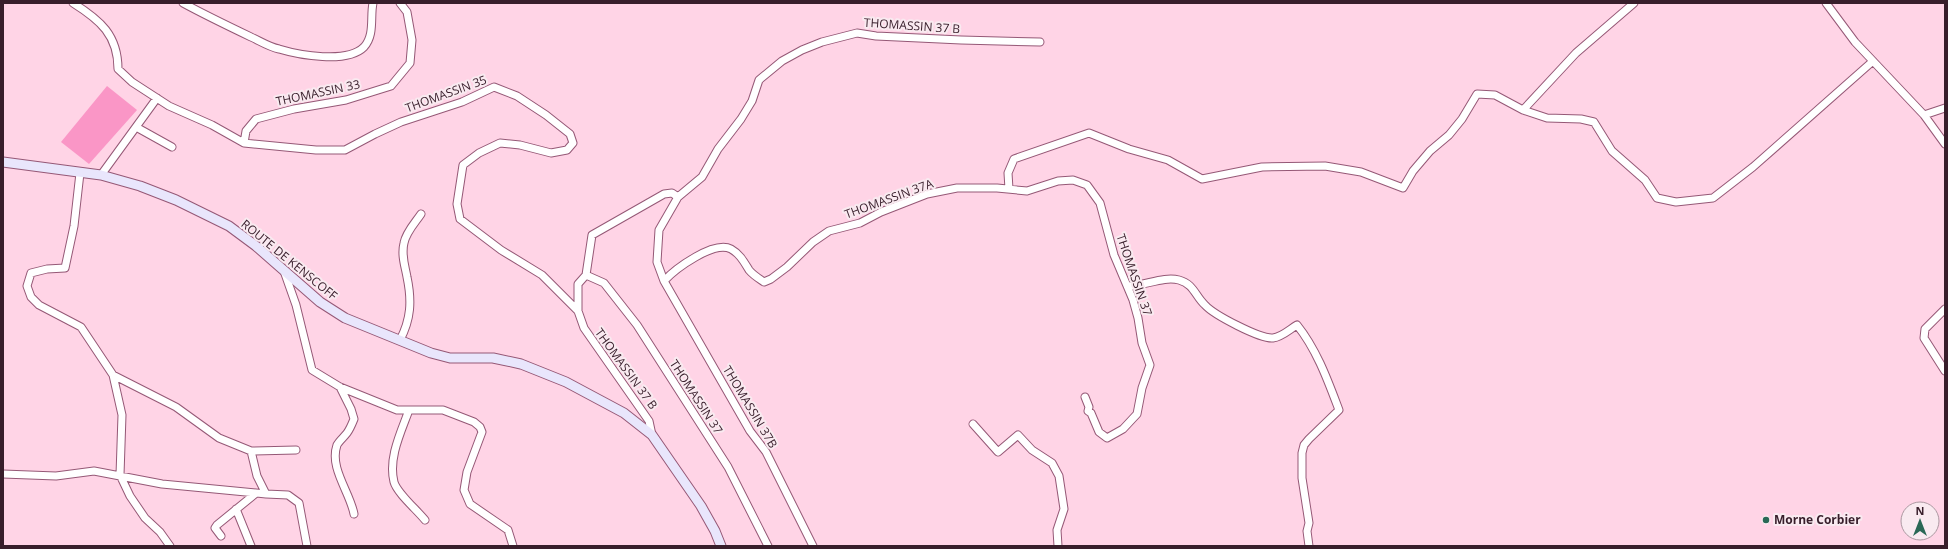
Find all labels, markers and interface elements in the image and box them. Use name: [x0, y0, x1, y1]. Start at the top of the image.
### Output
street label: THOMASSIN 37 B: [863, 14, 961, 37]
street label: THOMASSIN 35: [403, 71, 489, 116]
street label: THOMASSIN 33: [274, 75, 362, 110]
street label: THOMASSIN 37A: [842, 174, 936, 222]
street label: ROUTE DE KENSCOFF: [238, 215, 341, 304]
street label: THOMASSIN 37: [1113, 232, 1156, 318]
street label: THOMASSIN 37 B: [591, 325, 662, 413]
street label: THOMASSIN 37: [666, 356, 727, 437]
street label: THOMASSIN 37B: [719, 362, 782, 451]
north arrow: [1900, 501, 1940, 541]
text: N: [1916, 503, 1924, 518]
place label: Morne Corbier: [1774, 511, 1861, 528]
marker: Morne Corbier: [1761, 515, 1771, 525]

